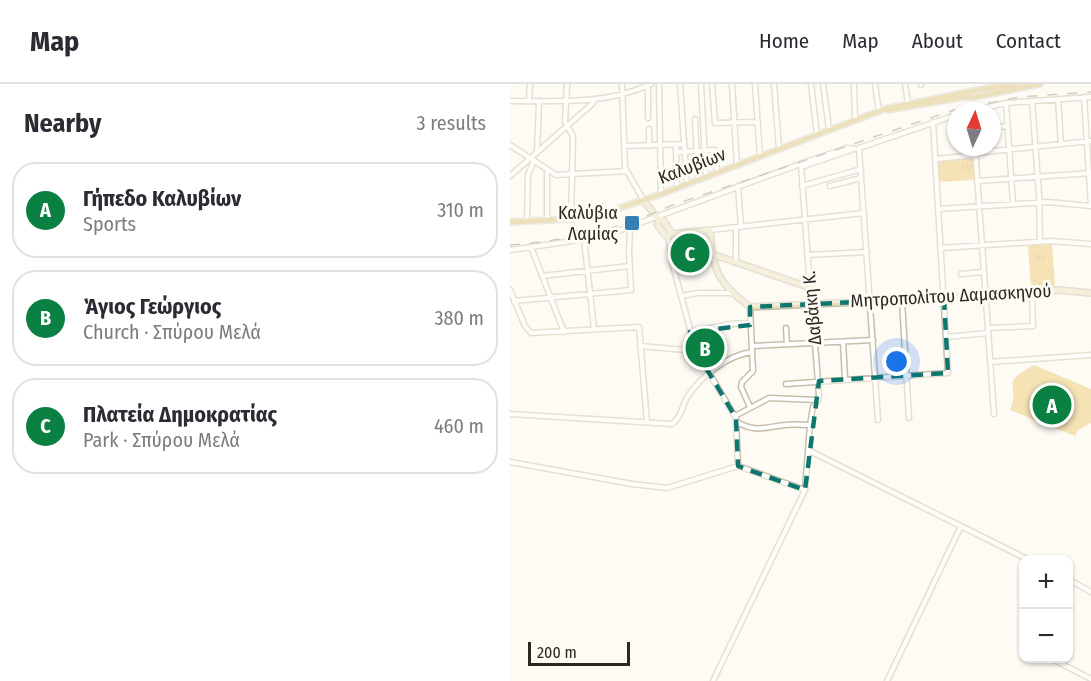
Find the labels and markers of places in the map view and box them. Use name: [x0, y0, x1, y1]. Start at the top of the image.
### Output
place label: Καλύβια Λαμίας: [558, 202, 618, 245]
marker: Καλύβια Λαμίας: [623, 214, 641, 232]
pin: C: [670, 230, 710, 276]
pin: B: [686, 326, 724, 370]
pin: A: [1032, 382, 1072, 428]

